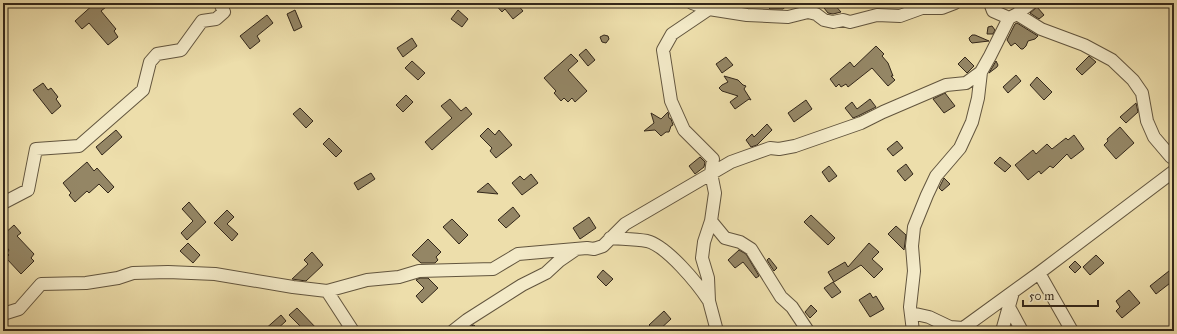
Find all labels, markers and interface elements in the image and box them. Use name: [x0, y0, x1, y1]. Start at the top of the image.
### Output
scale bar: [1023, 282, 1098, 308]
text: 50 m: [1029, 289, 1054, 303]

